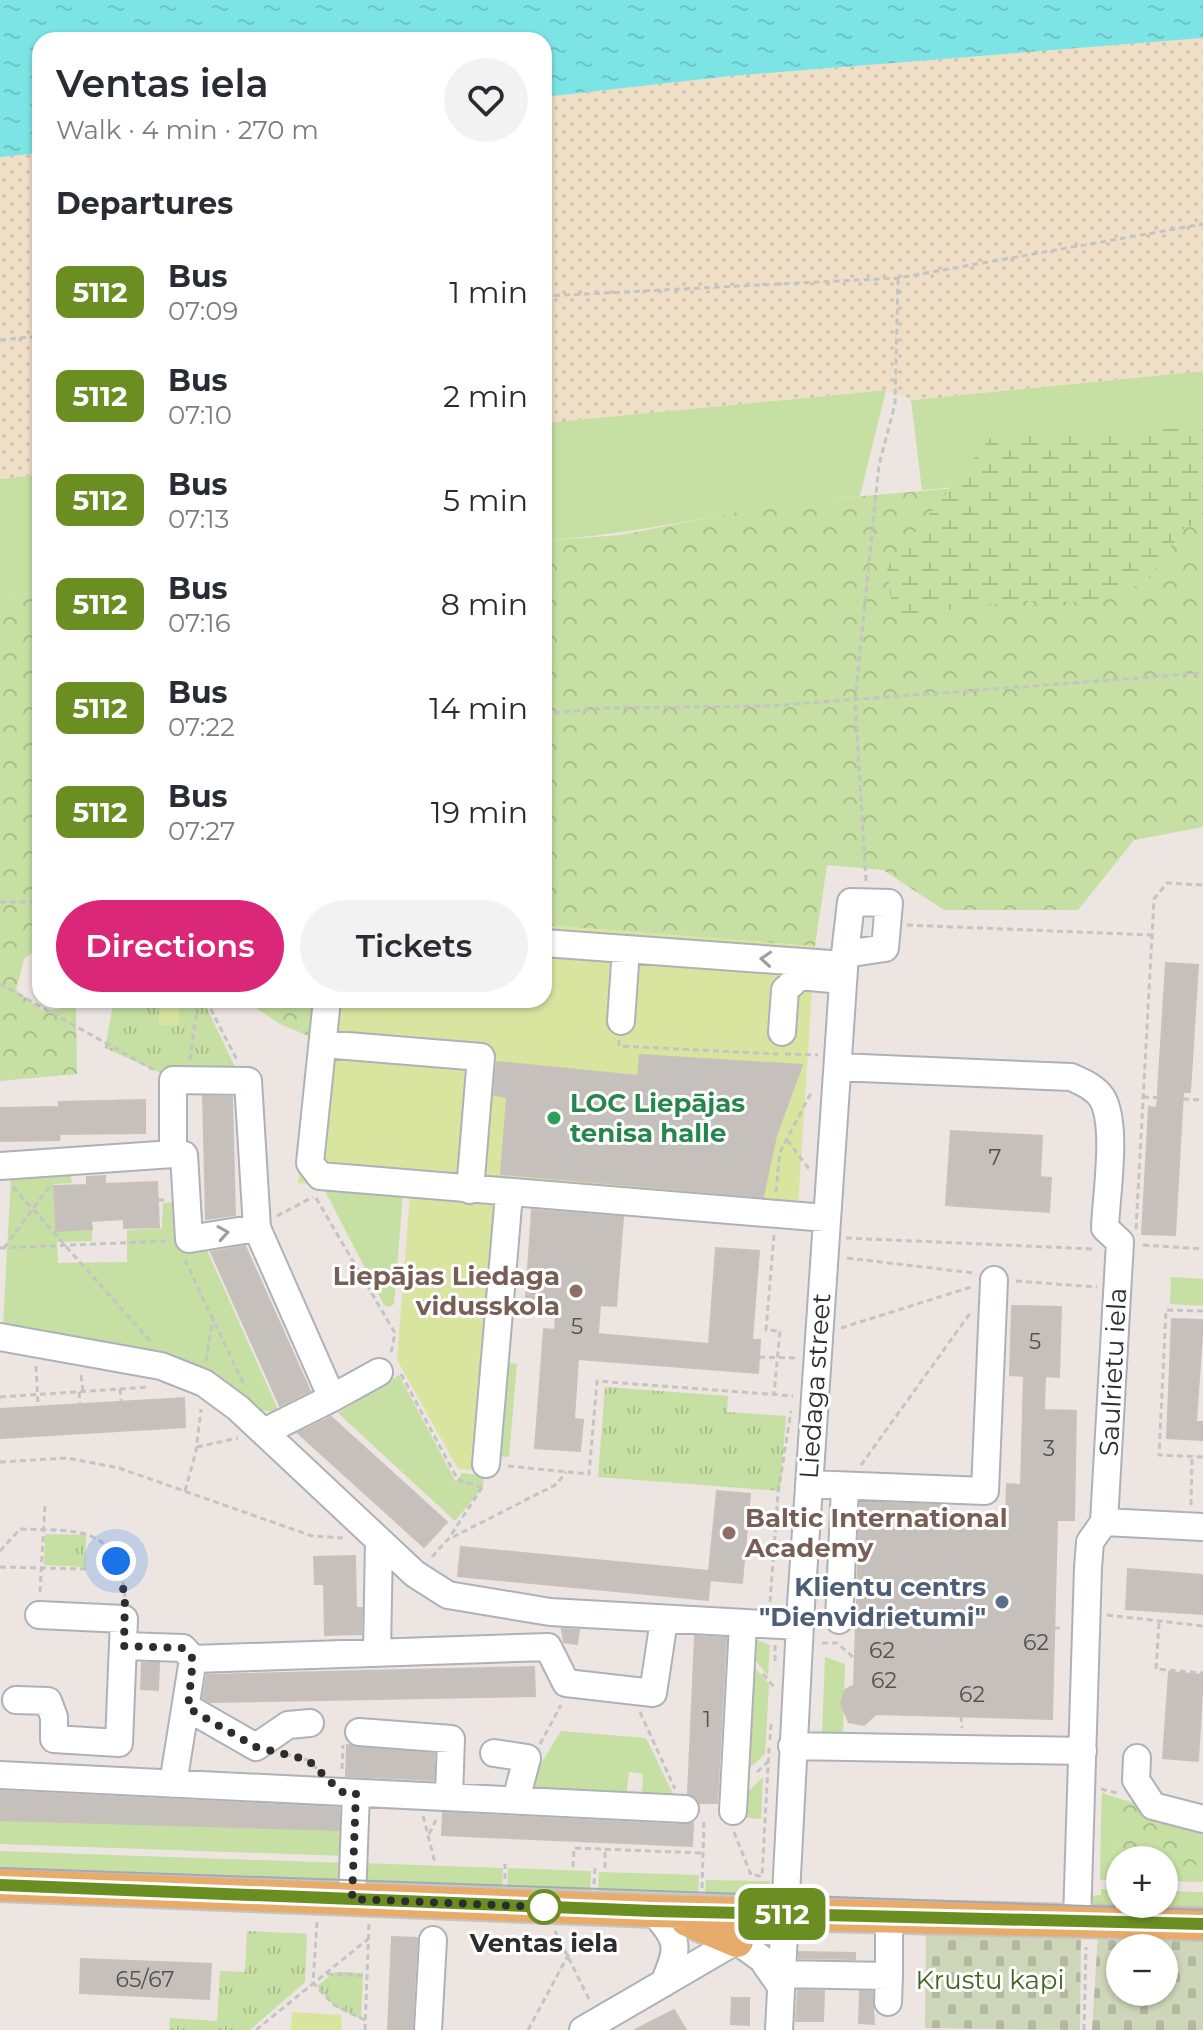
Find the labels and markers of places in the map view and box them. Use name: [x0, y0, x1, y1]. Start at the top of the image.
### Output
place label: LOC Liepājas tenisa halle: [570, 1087, 745, 1149]
marker: LOC Liepājas tenisa halle: [545, 1109, 563, 1127]
place label: Liepājas Liedaga vidusskola: [333, 1260, 560, 1322]
marker: Liepājas Liedaga vidusskola: [567, 1282, 585, 1300]
place label: Baltic International Academy: [744, 1502, 1008, 1564]
marker: Baltic International Academy: [720, 1524, 738, 1542]
place label: Klientu centrs "Dienvidrietumi": [759, 1571, 986, 1633]
marker: Klientu centrs "Dienvidrietumi": [993, 1593, 1011, 1611]
marker: Ventas iela: [527, 1890, 561, 1924]
place label: Ventas iela: [469, 1927, 618, 1959]

